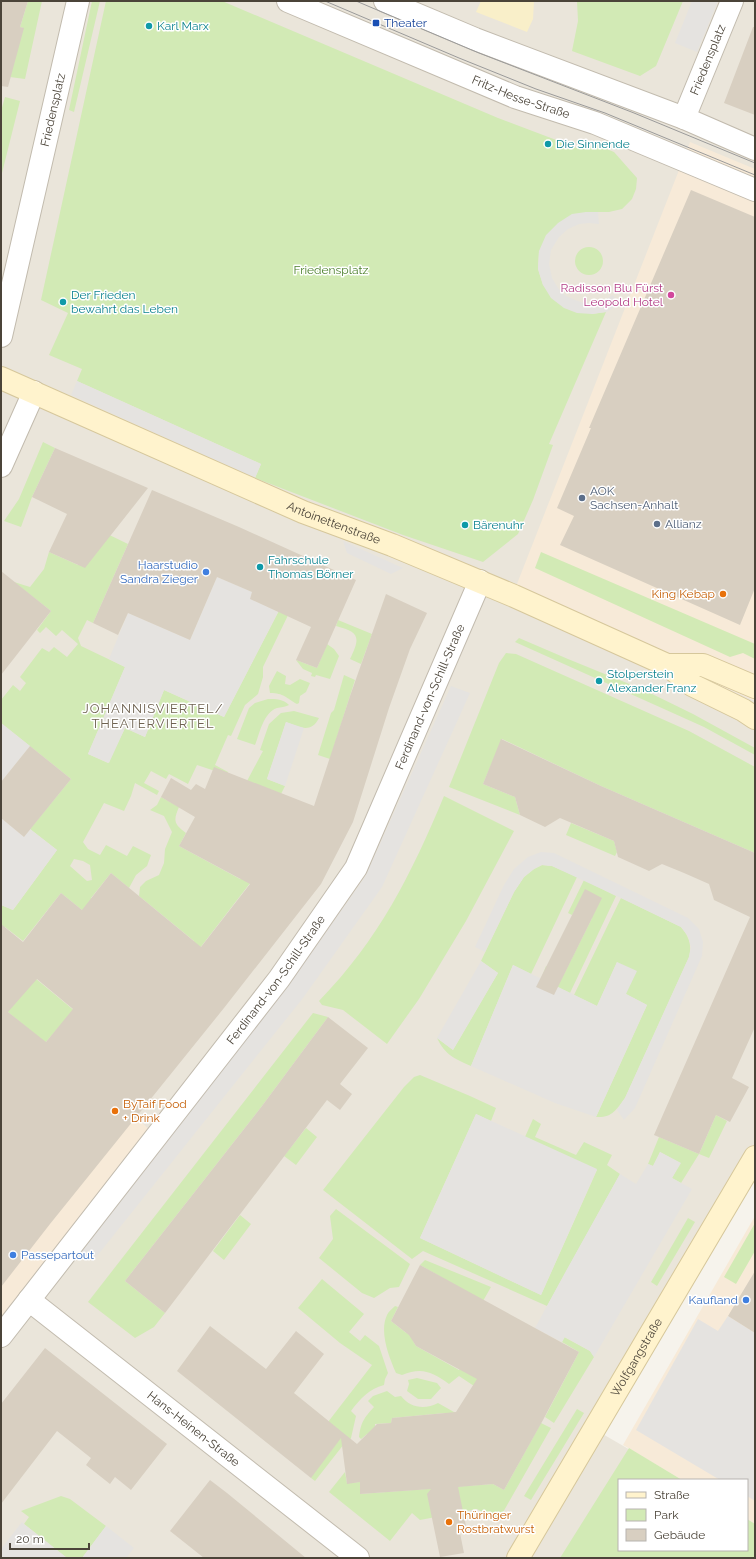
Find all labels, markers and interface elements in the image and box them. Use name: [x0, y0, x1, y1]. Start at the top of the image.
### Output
place label: Theater: [384, 16, 428, 30]
marker: Theater: [371, 18, 381, 28]
place label: Karl Marx: [157, 19, 209, 33]
marker: Karl Marx: [144, 21, 154, 31]
street label: Friedensplatz: [687, 22, 729, 97]
street label: Friedensplatz: [38, 72, 68, 148]
street label: Fritz-Hesse-Straße: [470, 73, 572, 121]
place label: Die Sinnende: [556, 137, 630, 151]
marker: Die Sinnende: [543, 139, 553, 149]
park label: Friedensplatz: [294, 263, 369, 277]
place label: Radisson Blu Fürst Leopold Hotel: [561, 281, 664, 309]
place label: Der Frieden bewahrt das Leben: [71, 288, 178, 316]
marker: Radisson Blu Fürst Leopold Hotel: [666, 290, 676, 300]
marker: Der Frieden bewahrt das Leben: [58, 297, 68, 307]
place label: AOK Sachsen-Anhalt: [590, 484, 678, 512]
marker: AOK Sachsen-Anhalt: [577, 493, 587, 503]
street label: Antoinettenstraße: [285, 499, 382, 547]
place label: Allianz: [665, 517, 702, 531]
place label: Bärenuhr: [473, 518, 525, 532]
marker: Allianz: [652, 519, 662, 529]
marker: Bärenuhr: [460, 520, 470, 530]
place label: Fahrschule Thomas Börner: [268, 553, 354, 581]
place label: Haarstudio Sandra Zieger: [120, 558, 199, 586]
marker: Fahrschule Thomas Börner: [255, 562, 265, 572]
marker: Haarstudio Sandra Zieger: [201, 567, 211, 577]
place label: King Kebap: [651, 587, 715, 601]
marker: King Kebap: [718, 589, 728, 599]
street label: Ferdinand-von-Schill-Straße: [392, 622, 467, 772]
place label: Stolperstein Alexander Franz: [607, 667, 697, 695]
marker: Stolperstein Alexander Franz: [594, 676, 604, 686]
district label: JOHANNISVIERTEL/ THEATERVIERTEL: [82, 701, 224, 731]
street label: Ferdinand-von-Schill-Straße: [224, 913, 328, 1047]
place label: ByTaif Food + Drink: [123, 1097, 187, 1125]
marker: ByTaif Food + Drink: [110, 1106, 120, 1116]
place label: Passepartout: [21, 1248, 94, 1262]
marker: Passepartout: [8, 1250, 18, 1260]
place label: Kaufland: [689, 1293, 738, 1307]
marker: Kaufland: [741, 1295, 751, 1305]
street label: Wolfgangstraße: [608, 1316, 665, 1399]
street label: Hans-Heinen-Straße: [145, 1388, 242, 1469]
legend: [618, 1479, 748, 1551]
text: Straße: [654, 1488, 690, 1502]
place label: Thüringer Rostbratwurst: [457, 1508, 535, 1536]
text: Park: [654, 1508, 679, 1522]
marker: Thüringer Rostbratwurst: [444, 1517, 454, 1527]
scale bar: [10, 1525, 89, 1551]
text: Gebäude: [654, 1528, 705, 1542]
text: 20 m: [16, 1532, 44, 1546]

